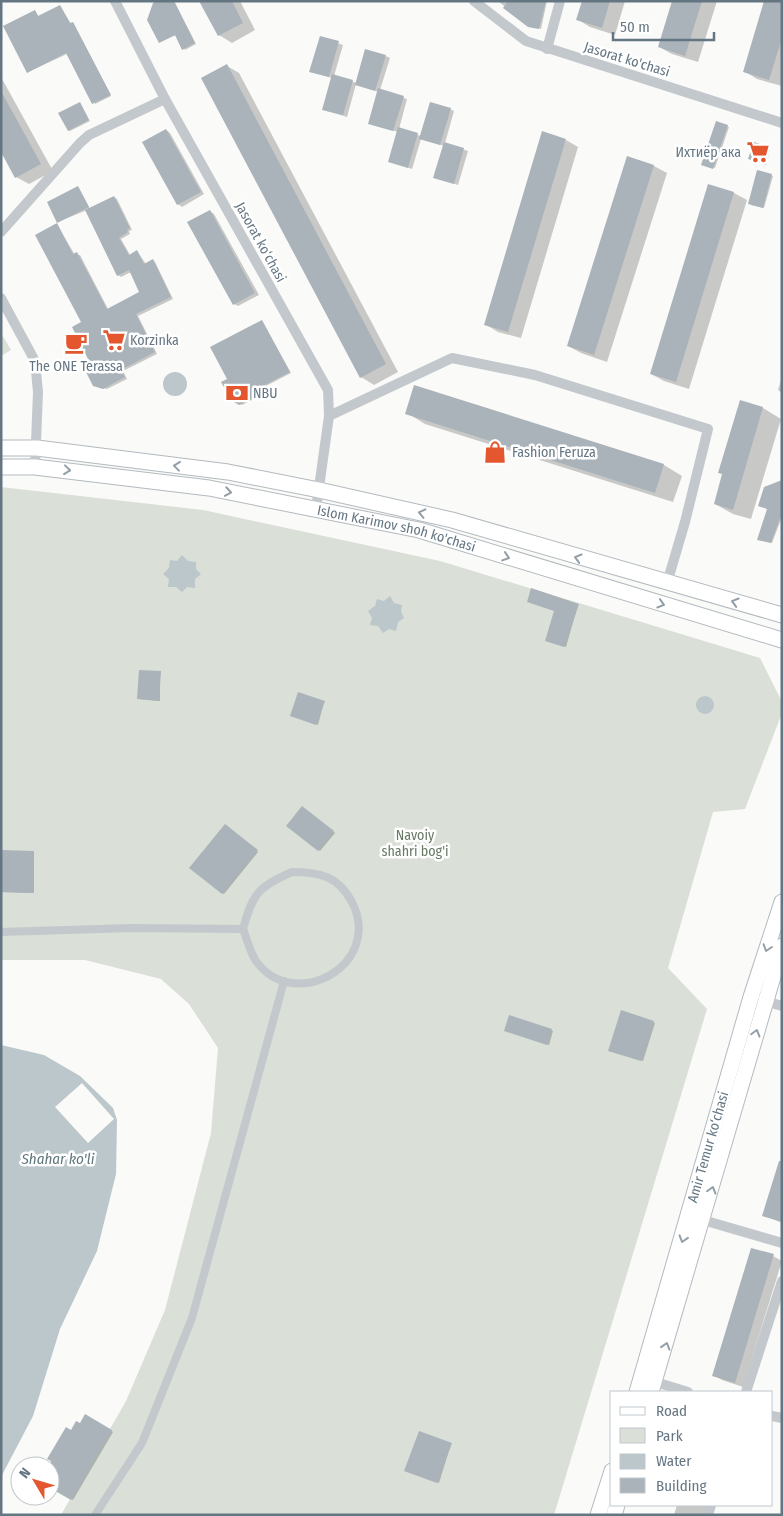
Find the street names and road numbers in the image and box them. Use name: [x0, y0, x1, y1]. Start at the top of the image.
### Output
street label: Jasorat ko'chasi: [582, 38, 672, 81]
street label: Jasorat ko‘chasi: [232, 199, 290, 285]
street label: Islom Karimov shoh ko'chasi: [316, 502, 478, 556]
street label: Amir Temur ko‘chasi: [684, 1090, 732, 1205]

